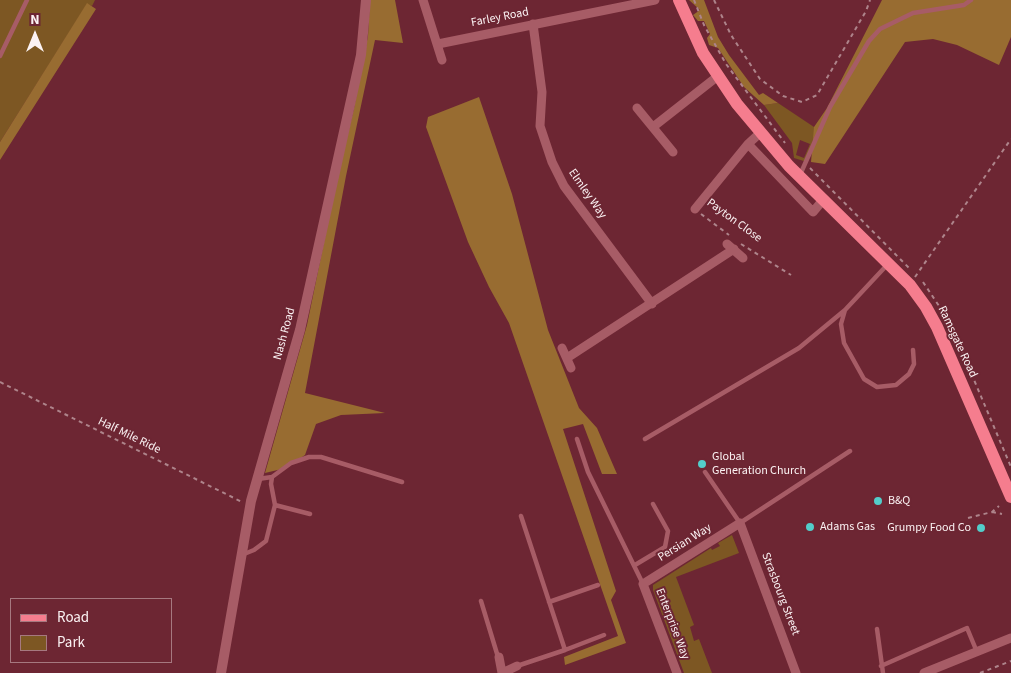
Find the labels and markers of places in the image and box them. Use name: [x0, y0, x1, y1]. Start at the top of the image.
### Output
place label: Global Generation Church: [712, 450, 806, 478]
marker: Global Generation Church: [696, 458, 708, 470]
place label: B&Q: [888, 494, 910, 508]
marker: B&Q: [872, 495, 884, 507]
place label: Adams Gas: [820, 520, 875, 534]
marker: Adams Gas: [804, 521, 816, 533]
place label: Grumpy Food Co: [887, 521, 971, 535]
marker: Grumpy Food Co: [975, 522, 987, 534]

